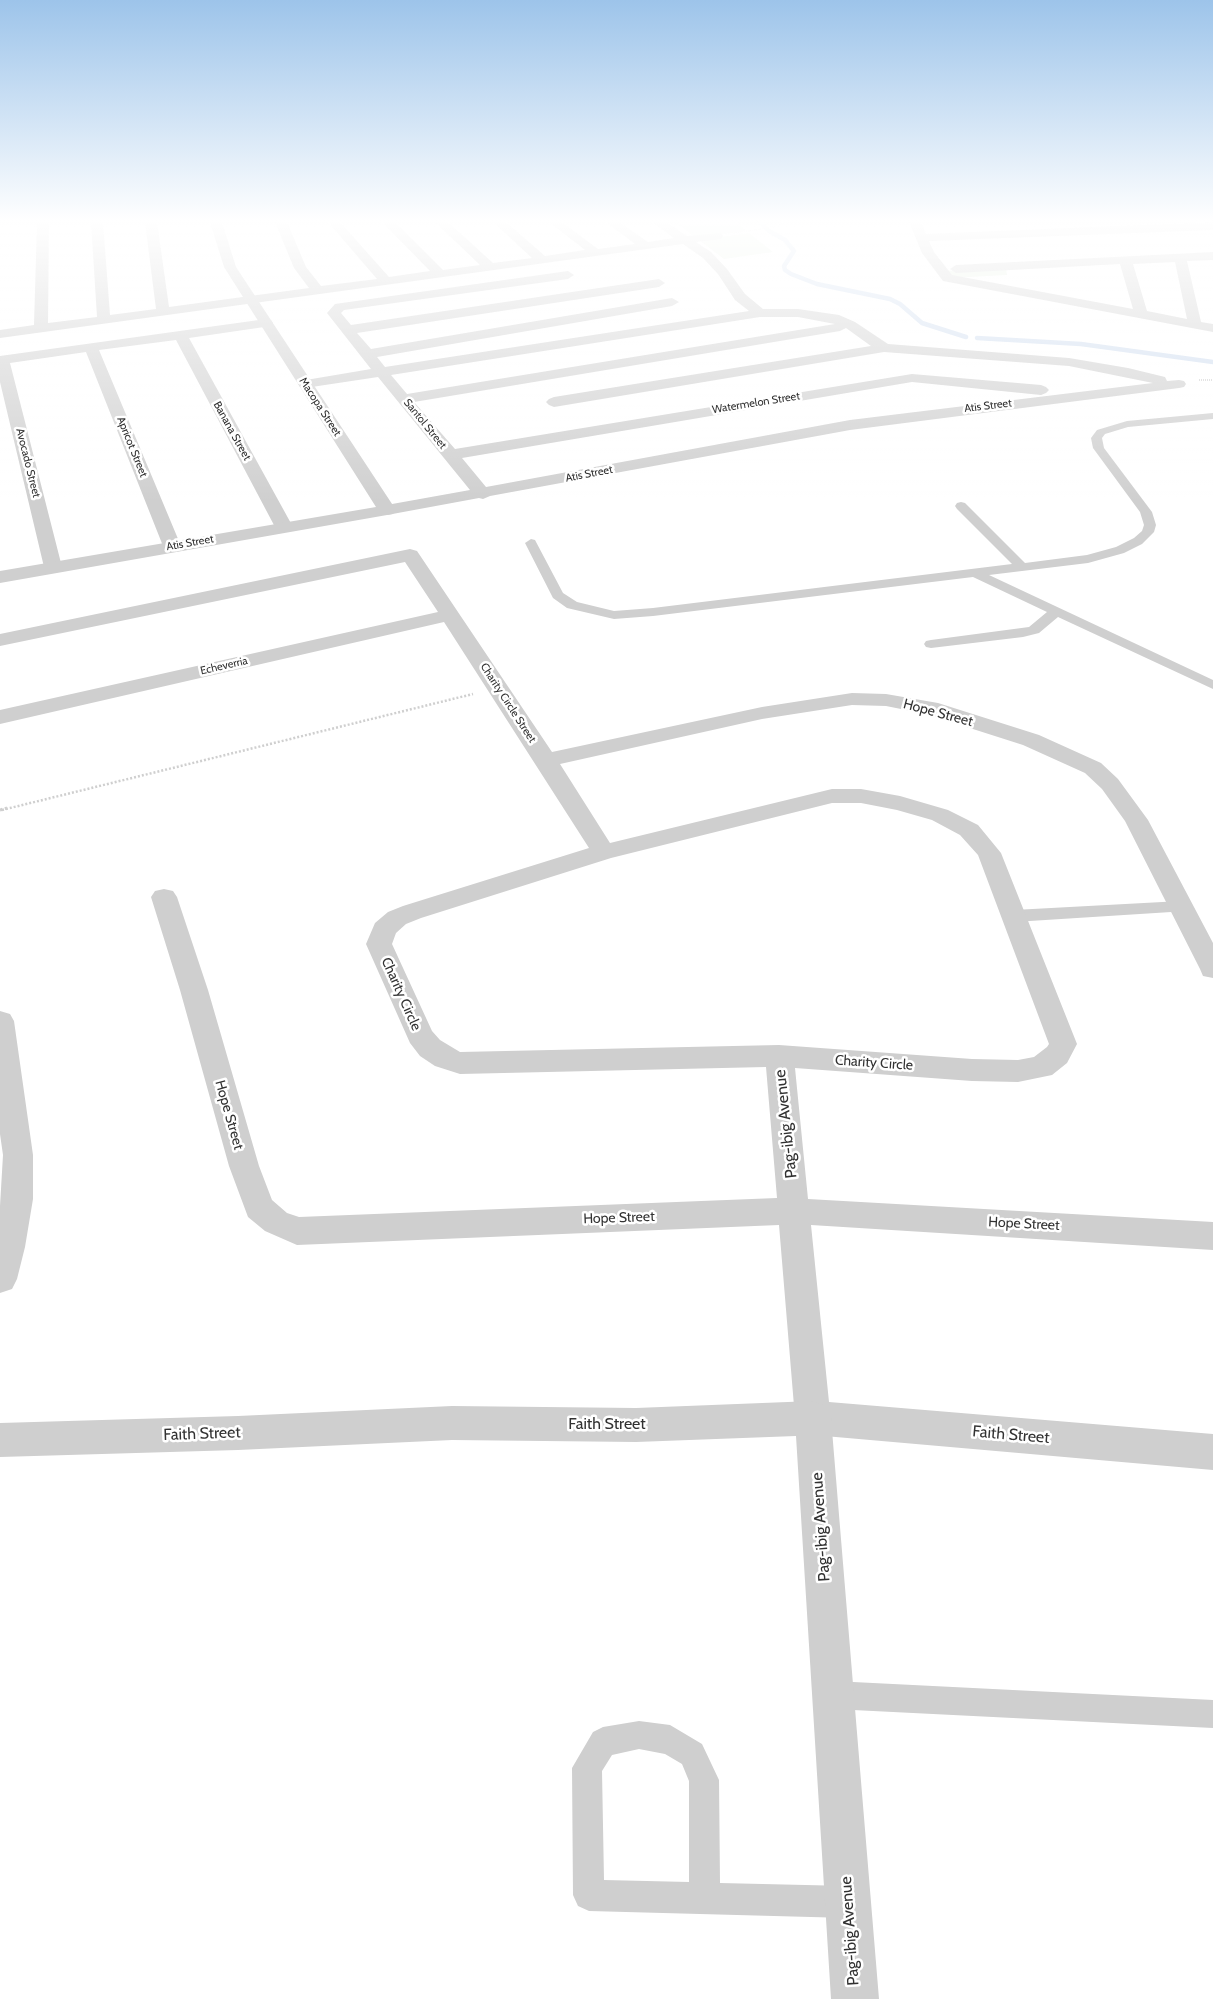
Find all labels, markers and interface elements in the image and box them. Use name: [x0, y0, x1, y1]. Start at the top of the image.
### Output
street label: Macopa Street: [296, 375, 344, 439]
street label: Watermelon Street: [711, 390, 801, 416]
street label: Santol Street: [401, 396, 449, 452]
street label: Atis Street: [963, 397, 1013, 415]
street label: Banana Street: [210, 399, 254, 463]
street label: Apricot Street: [114, 415, 150, 479]
street label: Avocado Street: [13, 427, 43, 499]
street label: Atis Street: [564, 463, 614, 485]
street label: Atis Street: [165, 532, 215, 554]
street label: Echeverria: [199, 654, 249, 678]
street label: Charity Circle Street: [477, 661, 539, 745]
street label: Hope Street: [901, 696, 975, 730]
street label: Charity Circle: [377, 955, 425, 1033]
street label: Charity Circle: [834, 1052, 914, 1074]
street label: Pag-ibig Avenue: [771, 1069, 801, 1179]
street label: Hope Street: [211, 1078, 247, 1152]
street label: Hope Street: [583, 1208, 655, 1228]
street label: Hope Street: [988, 1214, 1060, 1234]
street label: Faith Street: [568, 1414, 646, 1434]
street label: Faith Street: [972, 1422, 1050, 1448]
street label: Faith Street: [163, 1423, 241, 1445]
street label: Pag-ibig Avenue: [808, 1472, 834, 1582]
street label: Pag-ibig Avenue: [837, 1876, 863, 1986]

